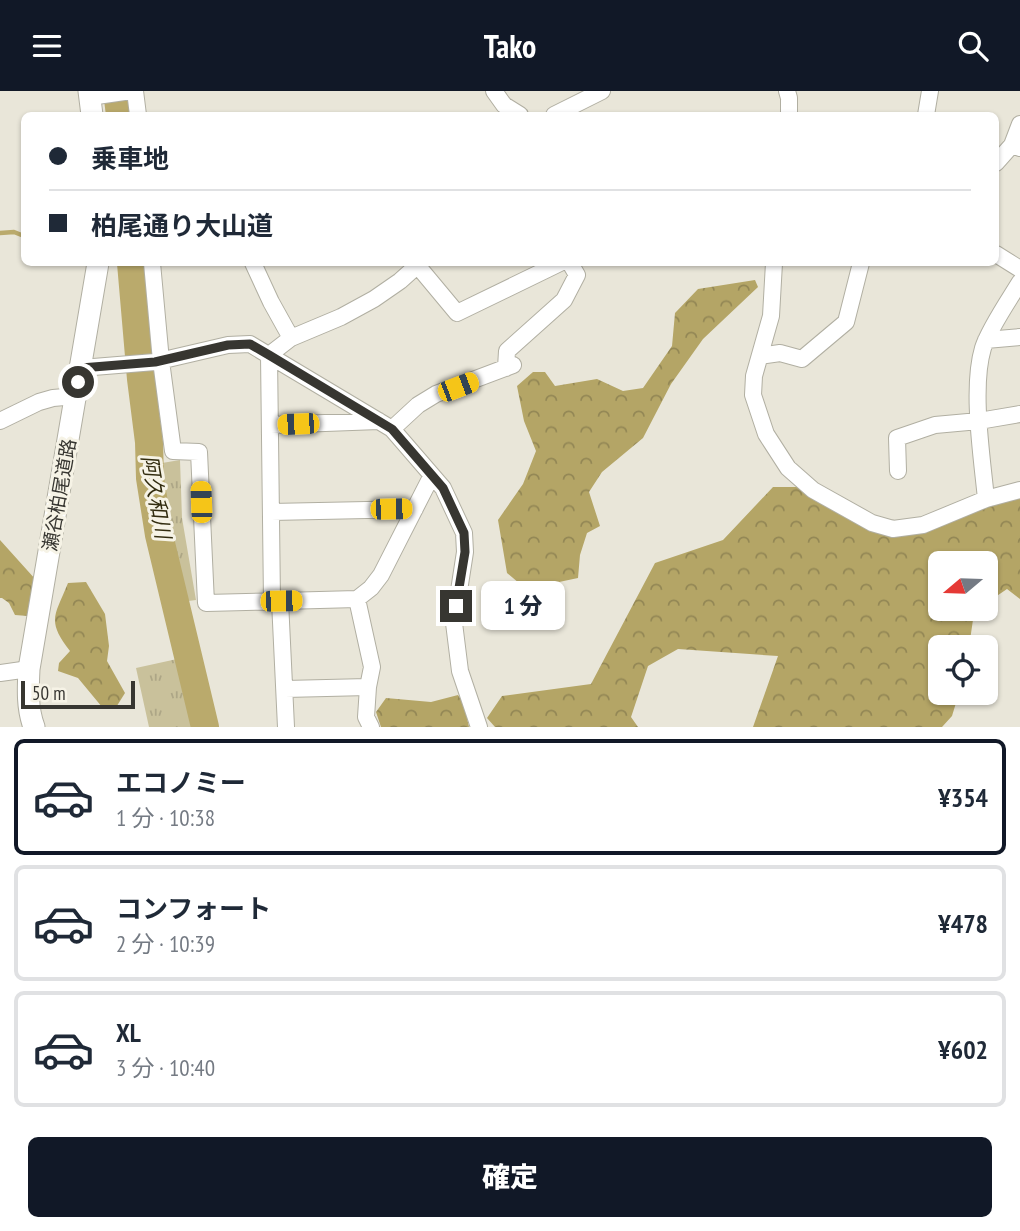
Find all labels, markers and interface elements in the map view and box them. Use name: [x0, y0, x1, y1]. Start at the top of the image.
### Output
text: Tako: [484, 25, 536, 67]
icon: menu: [28, 27, 66, 65]
icon: search: [954, 27, 992, 65]
text: 乗車地: [91, 142, 169, 175]
text: 柏尾通り大山道: [91, 209, 273, 242]
route start: [62, 366, 94, 398]
car: [435, 370, 482, 404]
car: [277, 413, 320, 435]
street label: 瀬谷柏尾道路: [37, 437, 81, 553]
water label: 阿久和川: [136, 453, 177, 543]
car: [190, 481, 213, 523]
car: [370, 498, 413, 520]
north arrow: [928, 551, 998, 621]
map controls: [928, 551, 998, 705]
callout: 1 分: [480, 581, 564, 631]
car: [260, 590, 303, 612]
route end: [440, 590, 472, 622]
text: 1 分: [504, 591, 542, 620]
button: locate: [928, 635, 998, 705]
scale bar: [21, 678, 135, 710]
text: 50 m: [32, 681, 66, 705]
icon: car: [32, 766, 95, 829]
text: エコノミー: [116, 766, 246, 799]
text: ¥354: [938, 781, 988, 814]
text: 1 分 · 10:38: [116, 803, 215, 832]
icon: car: [32, 892, 95, 955]
text: コンフォート: [116, 892, 271, 925]
text: ¥478: [938, 907, 988, 940]
text: 2 分 · 10:39: [116, 929, 215, 958]
text: XL: [116, 1016, 141, 1049]
icon: car: [32, 1018, 95, 1081]
text: ¥602: [938, 1033, 988, 1066]
text: 3 分 · 10:40: [116, 1053, 215, 1082]
button: 確定: [28, 1137, 992, 1217]

